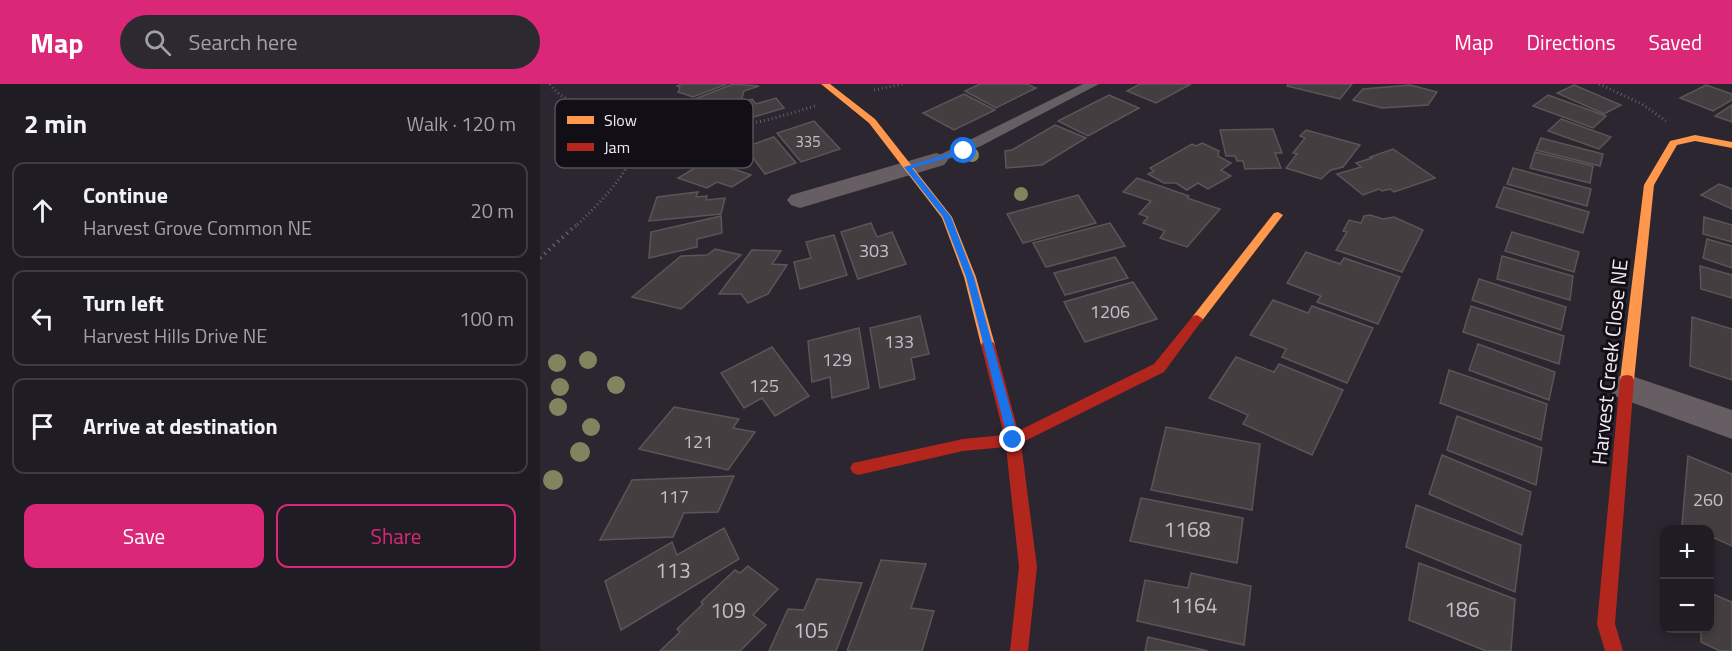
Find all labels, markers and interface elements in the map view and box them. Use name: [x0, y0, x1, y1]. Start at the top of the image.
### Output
search box: [120, 15, 540, 69]
text: Map: [30, 21, 84, 64]
text: Search here: [189, 25, 298, 59]
icon: search: [141, 26, 174, 59]
text: Map: [1454, 26, 1494, 58]
text: Directions: [1527, 26, 1616, 58]
text: Saved: [1649, 26, 1702, 58]
legend: [555, 99, 753, 168]
text: 2 min: [24, 104, 87, 143]
text: Walk · 120 m: [407, 108, 516, 139]
text: Slow: [604, 108, 637, 132]
house number: 335: [795, 130, 821, 153]
text: Jam: [604, 135, 630, 159]
route start: [950, 137, 976, 163]
text: Continue: [83, 178, 168, 212]
icon: ahead: [26, 194, 59, 227]
text: 20 m: [470, 195, 514, 226]
text: Harvest Grove Common NE: [83, 212, 312, 243]
house number: 303: [859, 237, 889, 264]
street label: Harvest Creek Close NE: [1582, 258, 1636, 466]
text: Turn left: [83, 286, 164, 320]
house number: 1206: [1090, 298, 1130, 325]
icon: left: [26, 302, 59, 335]
text: 100 m: [459, 303, 514, 334]
text: Harvest Hills Drive NE: [83, 320, 267, 351]
house number: 133: [884, 328, 914, 355]
house number: 129: [822, 346, 852, 373]
house number: 125: [749, 372, 779, 399]
text: Arrive at destination: [83, 409, 278, 443]
icon: arrive: [26, 410, 59, 443]
route end: [999, 426, 1025, 452]
house number: 121: [683, 428, 713, 455]
house number: 117: [659, 483, 689, 510]
house number: 260: [1693, 486, 1723, 513]
button: Save: [24, 504, 264, 568]
button: Share: [276, 504, 516, 568]
house number: 1168: [1163, 513, 1211, 545]
map controls: [1660, 525, 1714, 633]
button: +: [1660, 525, 1714, 579]
house number: 113: [655, 554, 691, 586]
button: −: [1660, 579, 1714, 633]
house number: 1164: [1170, 589, 1218, 621]
house number: 186: [1444, 593, 1480, 625]
house number: 109: [710, 594, 746, 626]
house number: 105: [793, 614, 829, 646]

